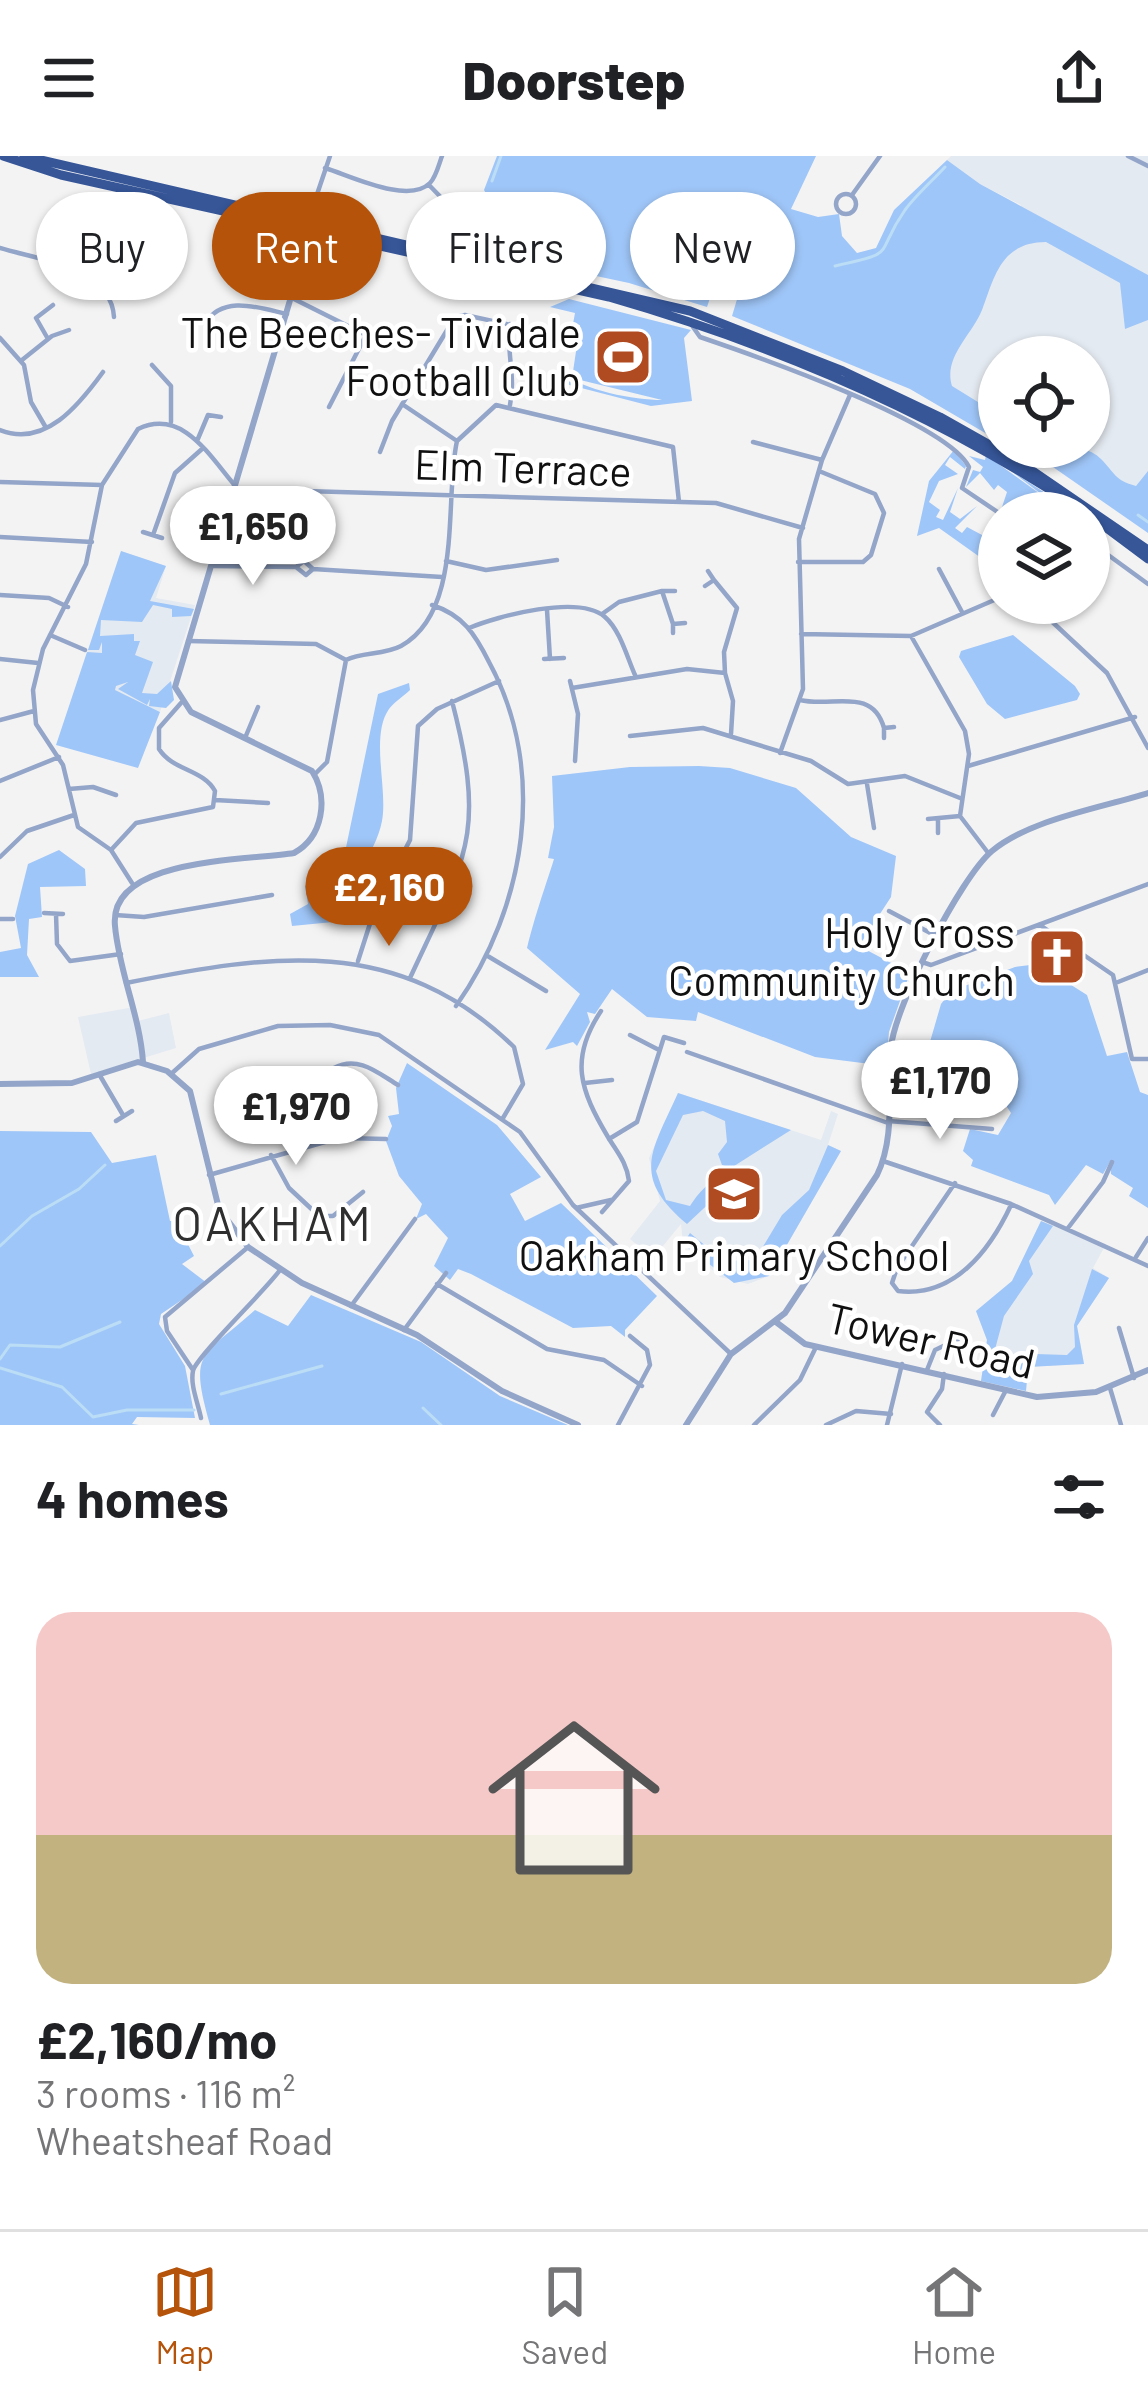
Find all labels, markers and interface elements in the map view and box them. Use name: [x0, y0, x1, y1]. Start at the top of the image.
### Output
icon: menu: [36, 45, 102, 111]
icon: share: [1046, 45, 1112, 111]
text: Doorstep: [463, 46, 685, 111]
chip: Buy: [36, 192, 188, 300]
chip: Rent: [212, 192, 382, 300]
chip: Filters: [406, 192, 606, 300]
chip: New: [630, 192, 795, 300]
place label: The Beeches- Tividale Football Club: [180, 306, 581, 404]
sports icon: The Beeches- Tividale Football Club: [592, 326, 654, 388]
map controls: [978, 336, 1110, 624]
button: locate: [978, 336, 1110, 468]
street label: Elm Terrace: [413, 437, 633, 495]
pin: £1,650: [155, 486, 351, 588]
button: layers: [978, 492, 1110, 624]
text: £1,650: [197, 501, 309, 548]
pin: £2,160: [291, 847, 487, 949]
text: £2,160: [332, 862, 446, 909]
place label: Holy Cross Community Church: [668, 906, 1015, 1005]
church icon: Holy Cross Community Church: [1026, 926, 1088, 988]
pin: £1,170: [842, 1040, 1038, 1142]
text: £1,170: [888, 1055, 992, 1102]
pin: £1,970: [198, 1066, 394, 1168]
text: £1,970: [241, 1081, 351, 1128]
school or university icon: Oakham Primary School: [703, 1163, 765, 1225]
district label: OAKHAM: [172, 1193, 374, 1251]
place label: Oakham Primary School: [518, 1229, 950, 1280]
street label: Tower Road: [823, 1291, 1040, 1387]
icon: filters: [1046, 1464, 1112, 1530]
text: 4 homes: [36, 1467, 229, 1528]
icon: home: [466, 1690, 682, 1906]
text: £2,160/mo: [36, 2008, 277, 2069]
text: 3 rooms · 116 m²: [36, 2069, 295, 2116]
text: Wheatsheaf Road: [36, 2116, 333, 2163]
tab: Map: [152, 2259, 218, 2371]
tab: Saved: [522, 2259, 608, 2371]
tab: Home: [912, 2259, 996, 2371]

